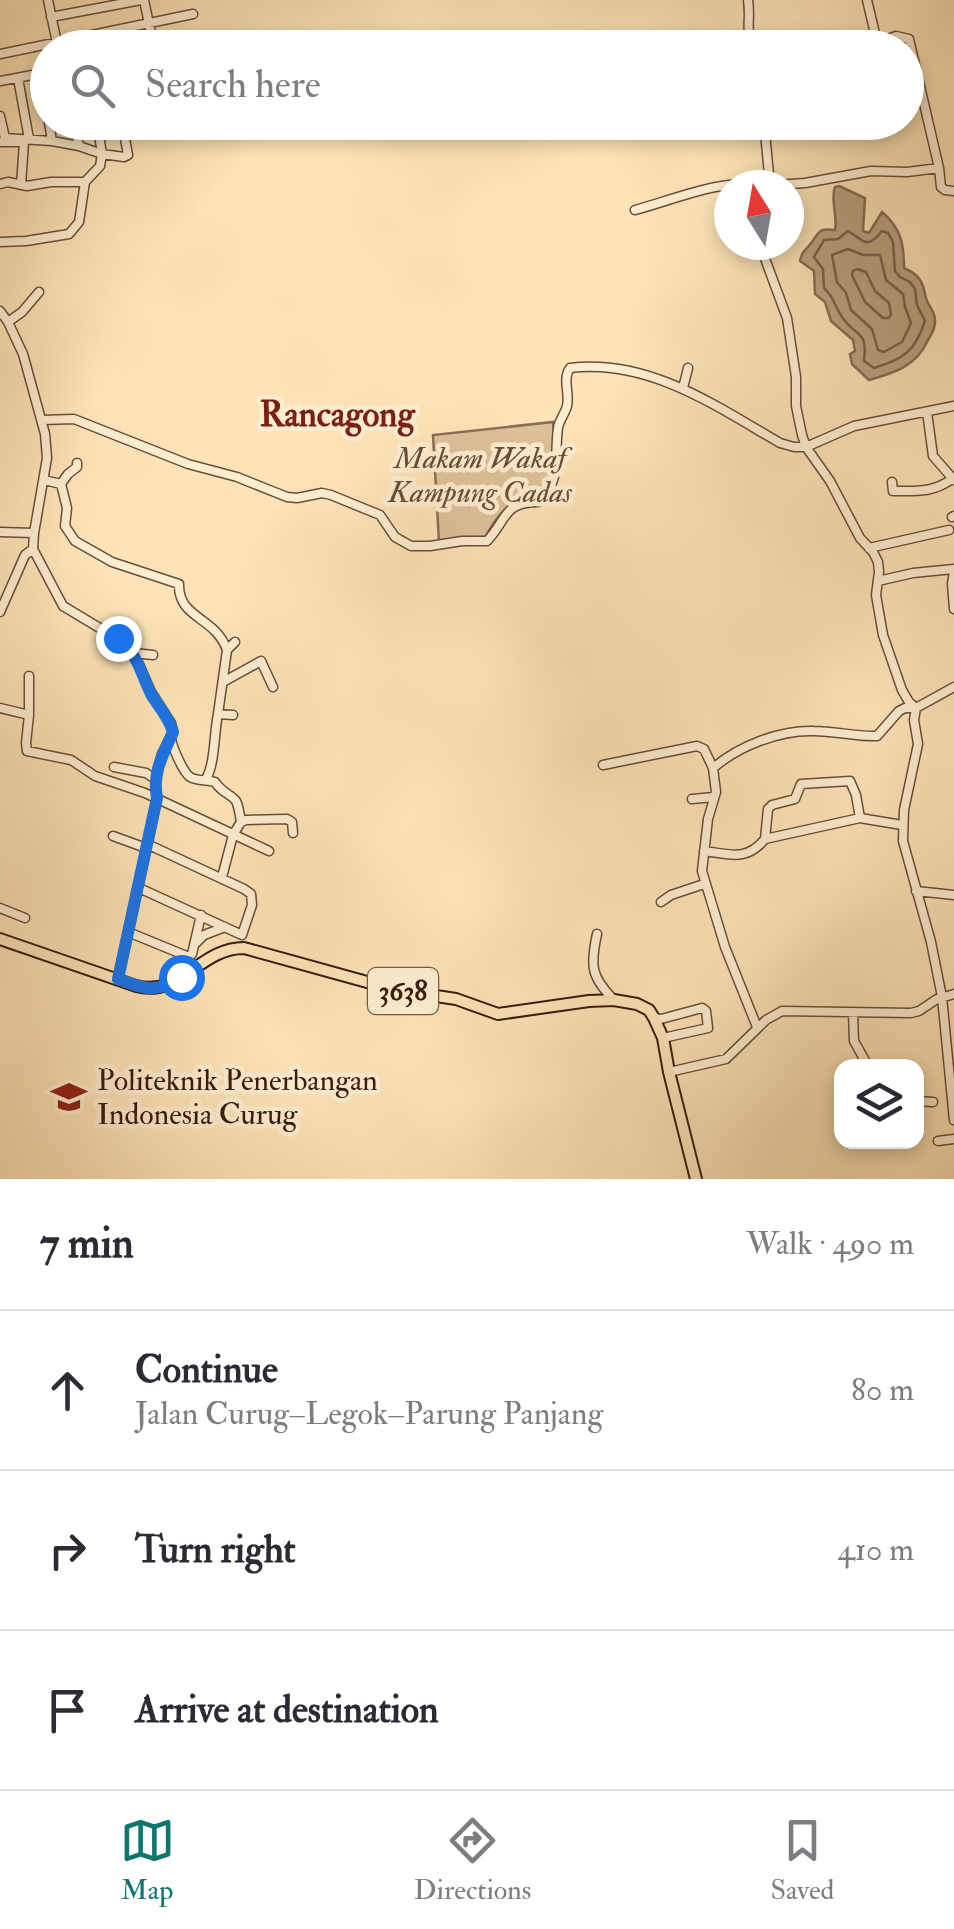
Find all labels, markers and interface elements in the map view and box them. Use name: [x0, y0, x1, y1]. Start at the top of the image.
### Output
search box: [30, 30, 924, 140]
icon: search: [65, 58, 120, 113]
text: Search here: [145, 61, 321, 109]
north arrow: [714, 170, 804, 260]
district label: Rancagong: [259, 393, 416, 437]
park label: Makam Wakaf Kampung Cadas: [386, 440, 573, 511]
route end: [96, 616, 142, 662]
route start: [159, 955, 205, 1001]
road number: 3638: [368, 968, 438, 1014]
map controls: [834, 1059, 924, 1149]
button: layers: [834, 1059, 924, 1149]
place label: Politeknik Penerbangan Indonesia Curug: [97, 1062, 378, 1133]
school or university icon: Politeknik Penerbangan Indonesia Curug: [50, 1078, 88, 1116]
text: 7 min: [40, 1218, 134, 1270]
text: Walk · 490 m: [746, 1224, 914, 1264]
text: Continue: [135, 1346, 278, 1394]
icon: ahead: [40, 1363, 95, 1418]
text: 80 m: [851, 1370, 914, 1410]
text: Jalan Curug–Legok–Parung Panjang: [135, 1394, 603, 1434]
icon: right: [40, 1523, 95, 1578]
text: Turn right: [135, 1526, 296, 1574]
text: 410 m: [838, 1530, 914, 1570]
icon: arrive: [40, 1683, 95, 1738]
text: Arrive at destination: [135, 1686, 439, 1734]
tab: Map: [120, 1813, 175, 1908]
tab: Directions: [414, 1813, 531, 1908]
tab: Saved: [770, 1813, 834, 1908]

